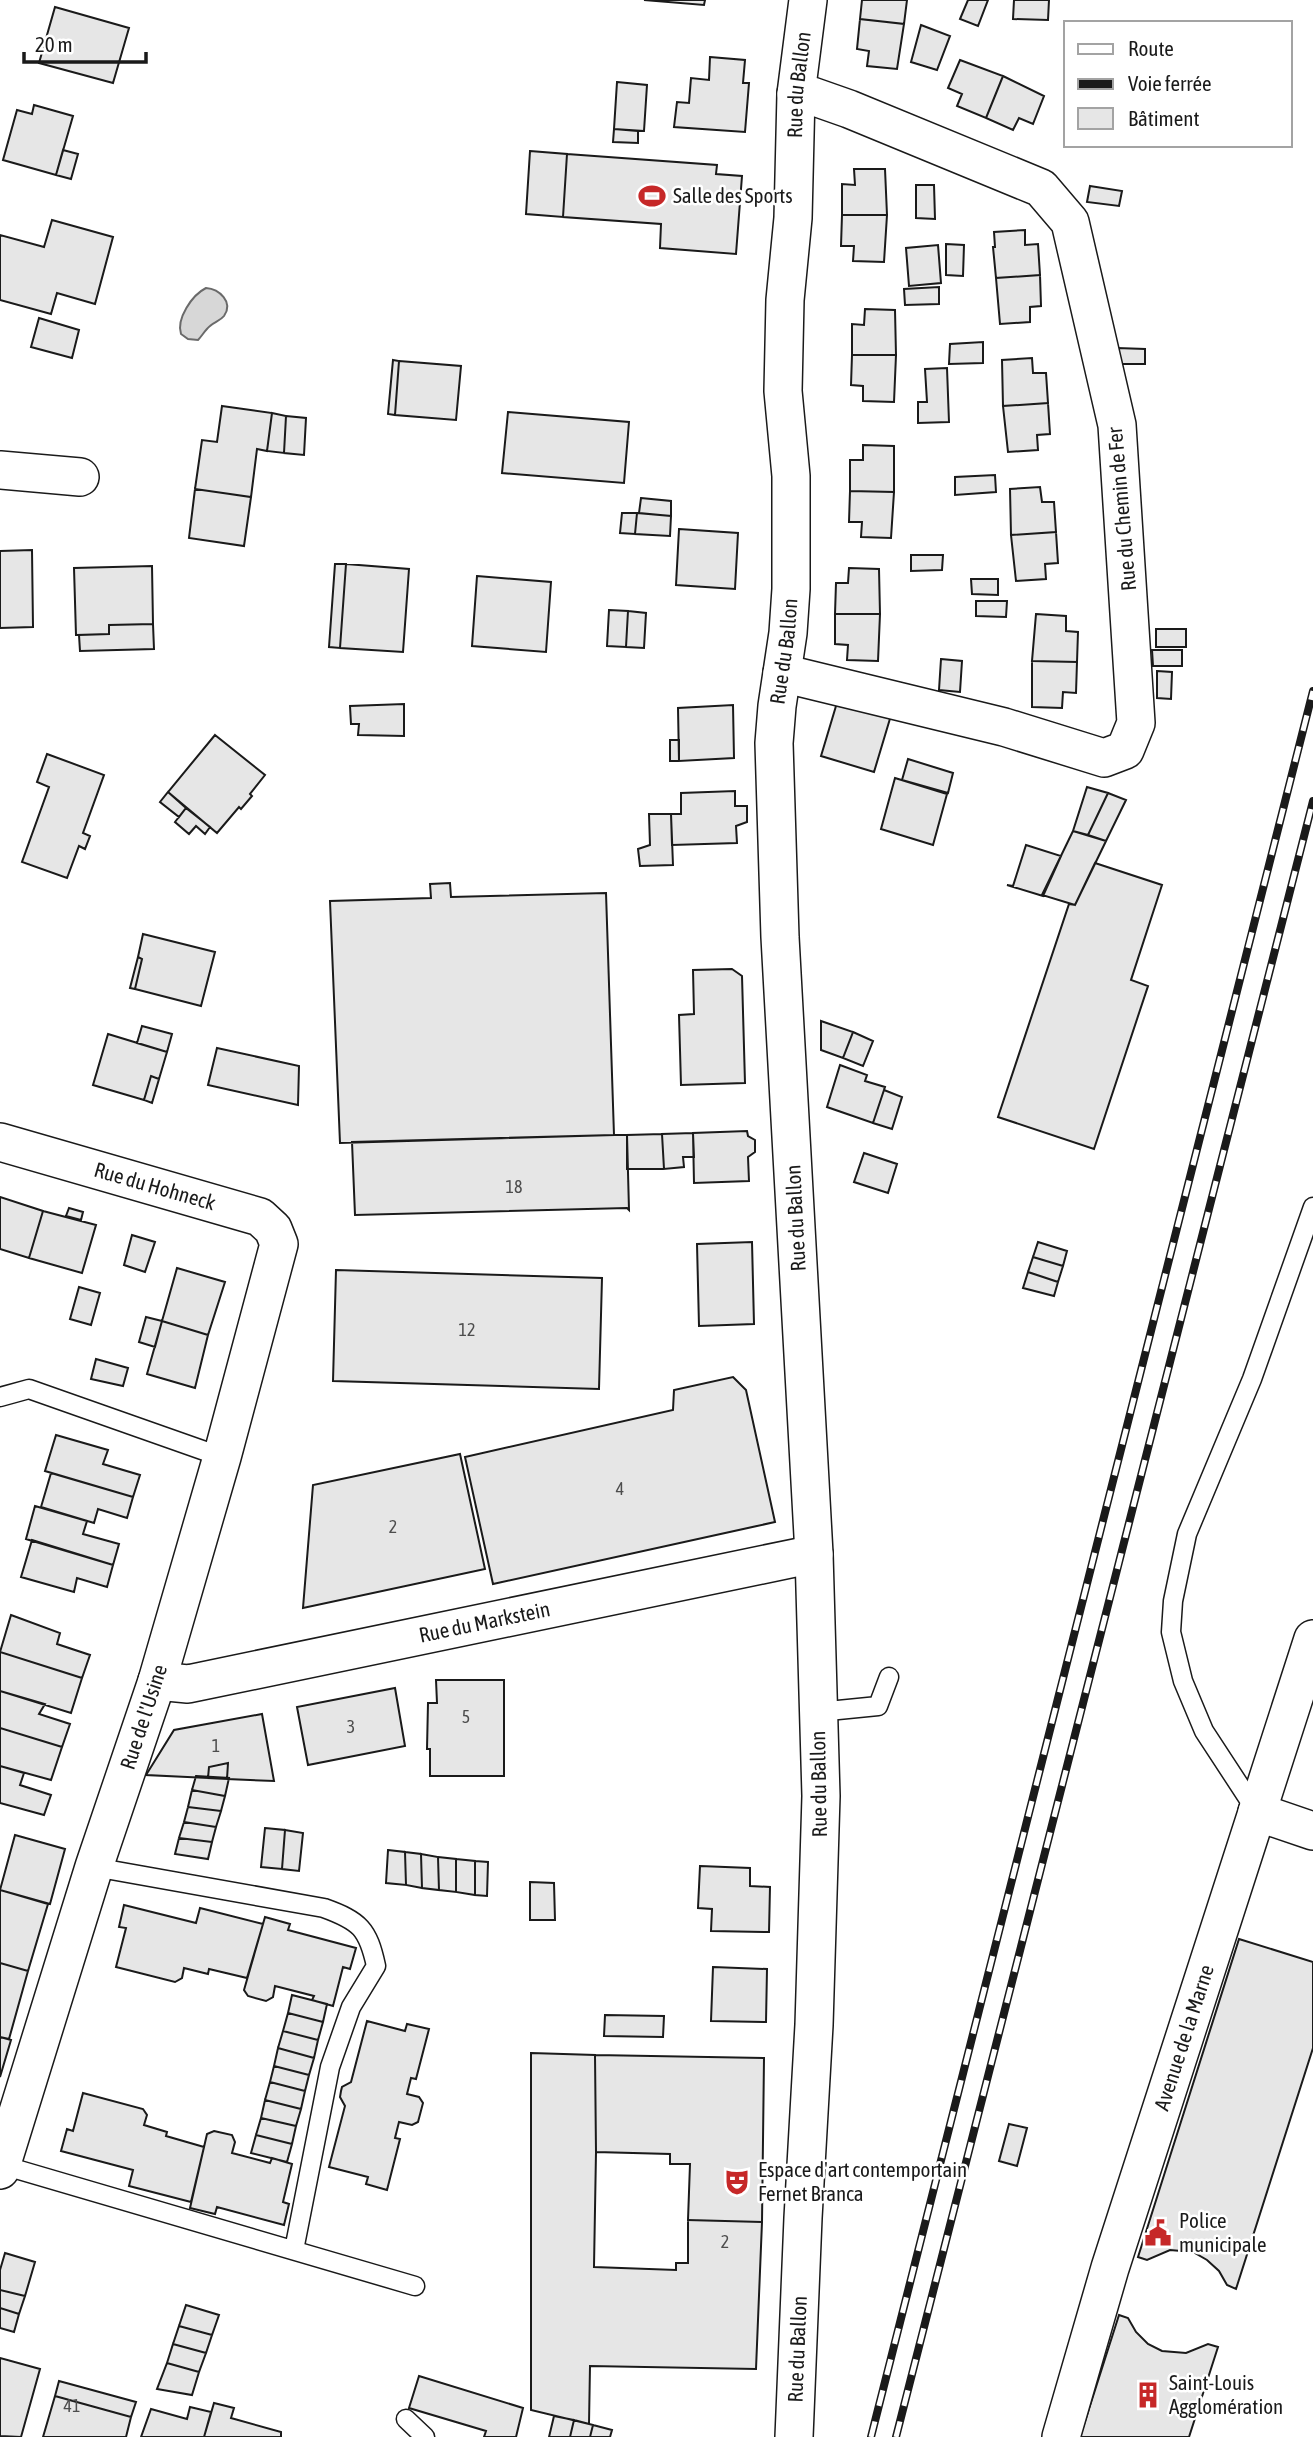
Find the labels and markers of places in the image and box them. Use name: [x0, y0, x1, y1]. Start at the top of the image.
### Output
sports icon: Salle des Sports: [637, 181, 667, 211]
place label: Salle des Sports: [673, 183, 793, 207]
place label: Espace d'art contemportain Fernet Branca: [758, 2157, 967, 2205]
theatre icon: Espace d'art contemportain Fernet Branca: [722, 2167, 752, 2197]
place label: Police municipale: [1179, 2208, 1267, 2256]
public building icon: Police municipale: [1143, 2218, 1173, 2248]
place label: Saint-Louis Agglomération: [1169, 2370, 1283, 2418]
building icon: Saint-Louis Agglomération: [1133, 2380, 1163, 2410]

